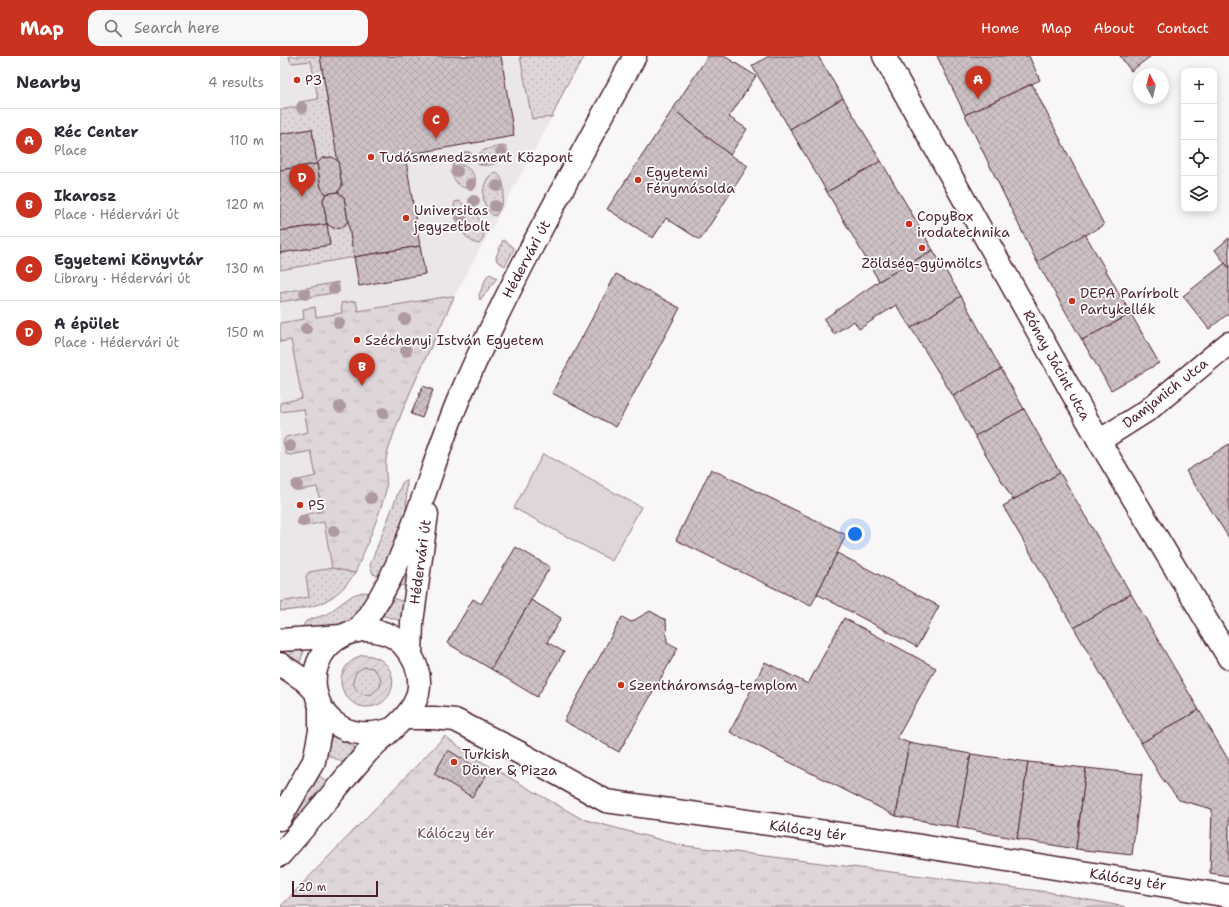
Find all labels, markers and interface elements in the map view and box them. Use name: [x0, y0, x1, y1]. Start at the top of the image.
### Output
search box: [88, 10, 368, 46]
text: Map: [20, 16, 64, 41]
icon: search: [102, 17, 124, 39]
text: Search here: [134, 18, 220, 38]
text: Home: [981, 19, 1020, 37]
text: Map: [1042, 19, 1072, 37]
text: About: [1094, 19, 1135, 37]
text: Contact: [1157, 19, 1209, 37]
pin: A: [965, 66, 991, 99]
north arrow: [1133, 68, 1169, 104]
map controls: [1181, 68, 1217, 212]
button: +: [1181, 68, 1217, 104]
text: Nearby: [16, 71, 81, 93]
place label: P3: [305, 71, 322, 89]
text: 4 results: [208, 74, 264, 91]
marker: P3: [292, 75, 302, 85]
button: −: [1181, 104, 1217, 140]
pin: C: [423, 106, 449, 139]
text: Réc Center: [54, 122, 139, 142]
text: A: [24, 132, 34, 149]
text: 110 m: [229, 132, 264, 149]
button: locate: [1181, 140, 1217, 176]
text: Place: [54, 142, 87, 159]
place label: Tudásmenedzsment Központ: [379, 148, 573, 166]
marker: Tudásmenedzsment Központ: [366, 152, 376, 162]
place label: Egyetemi Fénymásolda: [646, 163, 735, 197]
pin: D: [289, 164, 315, 197]
marker: Egyetemi Fénymásolda: [633, 175, 643, 185]
button: layers: [1181, 176, 1217, 212]
text: Ikarosz: [54, 186, 117, 206]
text: B: [25, 196, 33, 213]
text: 120 m: [226, 196, 264, 213]
place label: Universitas jegyzetbolt: [413, 201, 490, 235]
text: Place · Hédervári út: [54, 206, 179, 223]
place label: CopyBox irodatechnika: [917, 207, 1010, 241]
marker: Universitas jegyzetbolt: [401, 213, 411, 223]
street label: Hédervári út: [498, 217, 554, 301]
marker: CopyBox irodatechnika: [904, 219, 914, 229]
marker: Zöldség-gyümölcs: [917, 243, 927, 253]
text: Egyetemi Könyvtár: [54, 250, 204, 270]
place label: Zöldség-gyümölcs: [861, 254, 983, 272]
text: C: [25, 260, 33, 277]
text: 130 m: [226, 260, 264, 277]
text: Library · Hédervári út: [54, 270, 190, 287]
place label: DEPA Parírbolt Partykellék: [1080, 284, 1179, 318]
marker: DEPA Parírbolt Partykellék: [1067, 296, 1077, 306]
street label: Rónay Jácint utca: [1019, 307, 1095, 424]
text: A épület: [54, 314, 119, 334]
text: D: [24, 324, 34, 341]
text: 150 m: [226, 324, 264, 341]
place label: Széchenyi István Egyetem: [365, 331, 544, 349]
text: Place · Hédervári út: [54, 334, 179, 351]
marker: Széchenyi István Egyetem: [352, 335, 362, 345]
pin: B: [349, 353, 375, 386]
street label: Damjanich utca: [1119, 354, 1212, 432]
place label: P5: [308, 496, 325, 514]
marker: P5: [295, 500, 305, 510]
street label: Hédervári út: [405, 518, 435, 606]
your location: [845, 524, 865, 544]
place label: Szentháromság-templom: [629, 676, 797, 694]
marker: Szentháromság-templom: [616, 680, 626, 690]
place label: Turkish Döner & Pizza: [462, 745, 557, 779]
marker: Turkish Döner & Pizza: [449, 757, 459, 767]
street label: Kálóczy tér: [768, 816, 848, 844]
park label: Kálóczy tér: [417, 824, 495, 842]
street label: Kálóczy tér: [1088, 864, 1168, 894]
scale bar: [292, 879, 378, 898]
text: 20 m: [298, 880, 326, 895]

